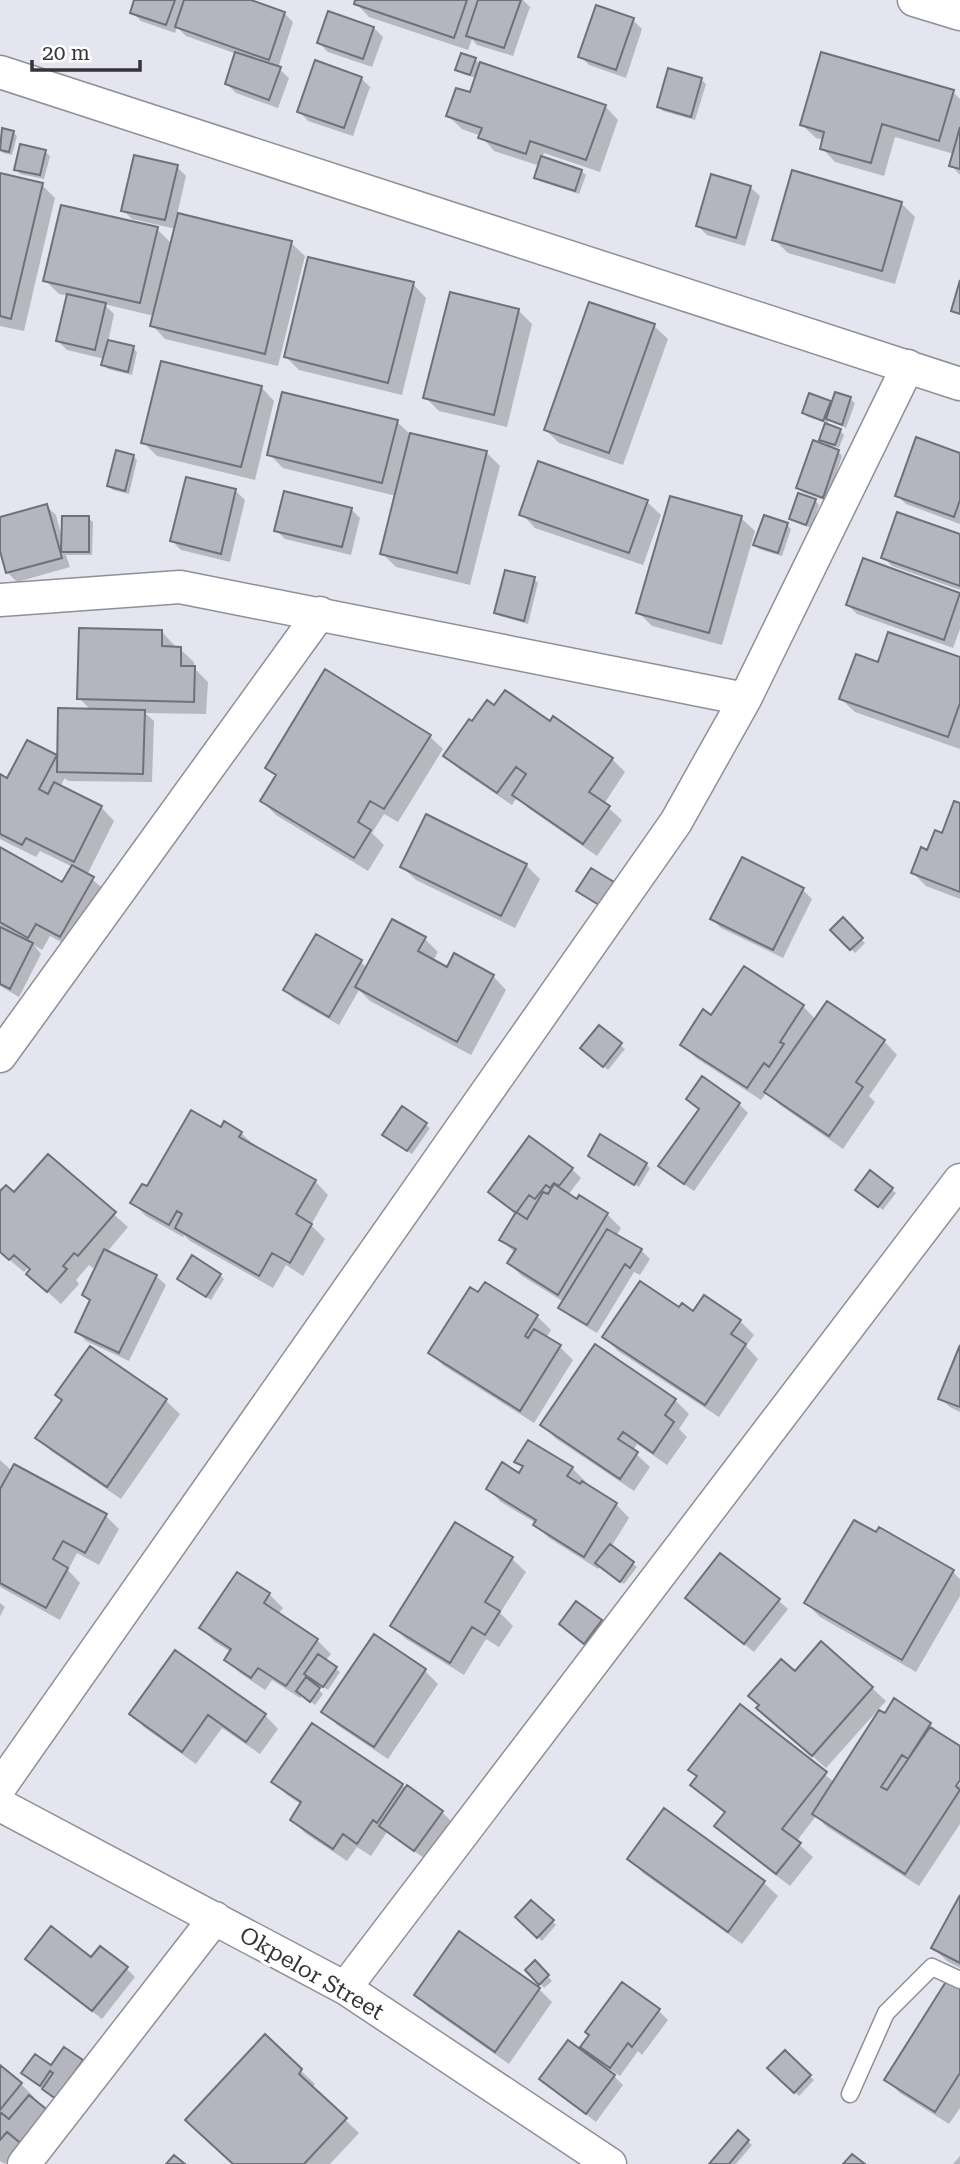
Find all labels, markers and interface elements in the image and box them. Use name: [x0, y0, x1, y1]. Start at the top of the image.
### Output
scale bar: [32, 28, 140, 72]
text: 20 m: [42, 41, 90, 65]
street label: Okpelor Street: [235, 1921, 389, 2026]

